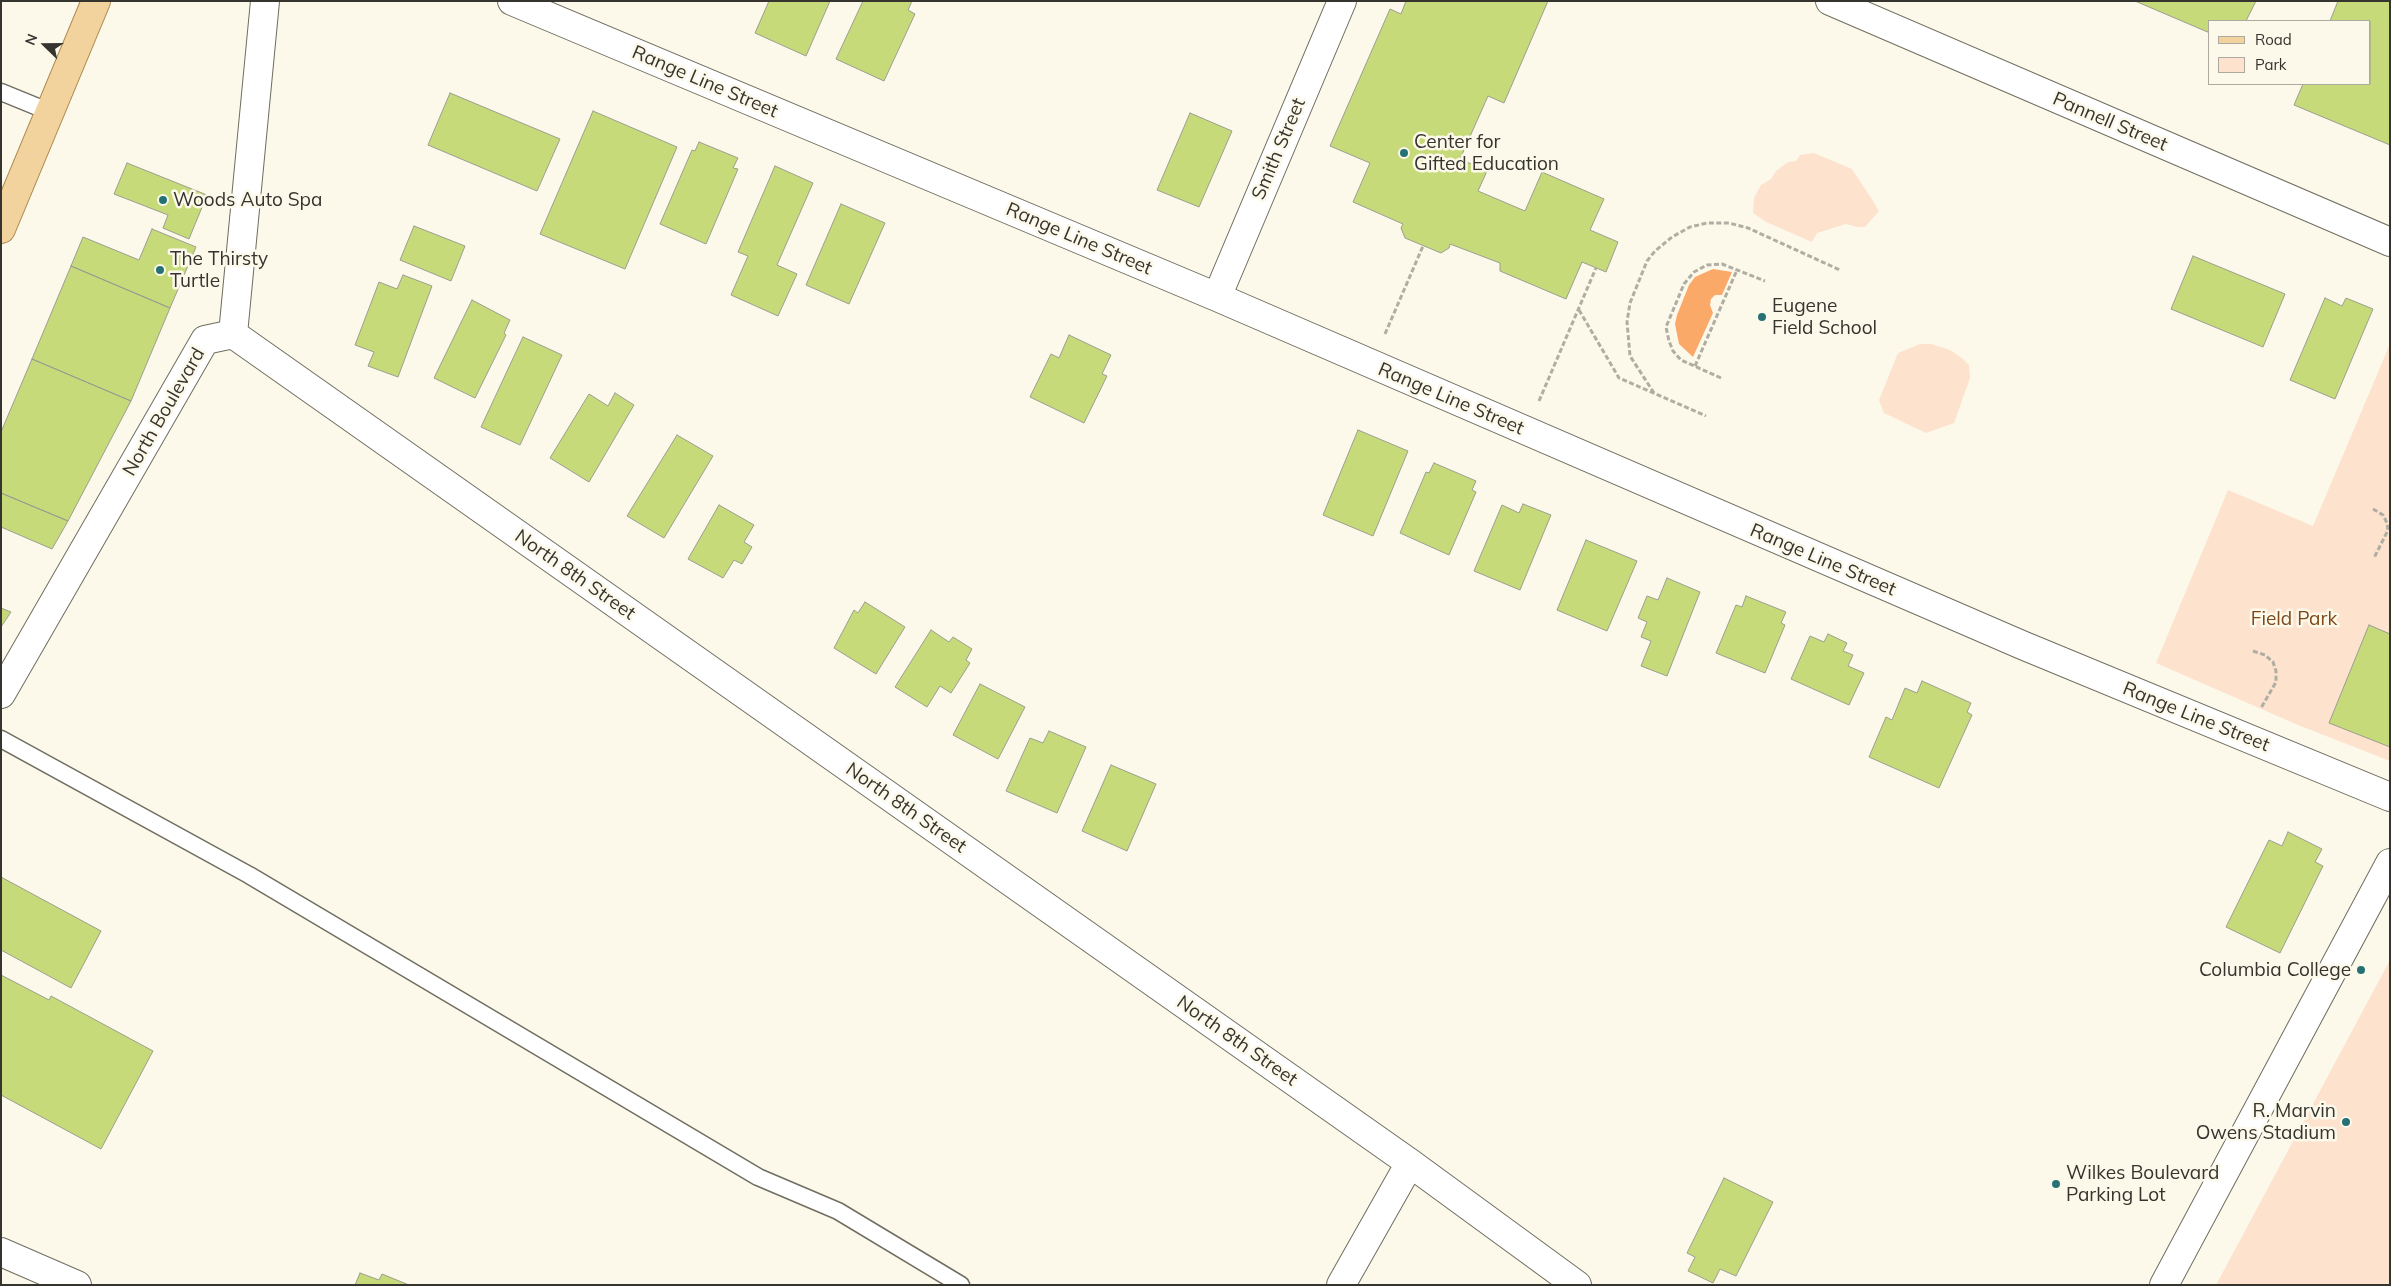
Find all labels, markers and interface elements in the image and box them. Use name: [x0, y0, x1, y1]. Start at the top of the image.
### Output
north arrow: [20, 20, 70, 70]
legend: [2208, 20, 2371, 85]
text: Road: [2255, 30, 2292, 49]
text: N: [21, 31, 41, 48]
street label: Range Line Street: [629, 41, 781, 123]
text: Park: [2255, 55, 2287, 74]
street label: Pannell Street: [2049, 88, 2171, 156]
street label: Smith Street: [1247, 95, 1311, 203]
place label: Center for Gifted Education: [1414, 131, 1559, 175]
marker: Center for Gifted Education: [1398, 147, 1410, 159]
place label: Woods Auto Spa: [173, 189, 322, 211]
marker: Woods Auto Spa: [157, 194, 169, 206]
street label: Range Line Street: [1003, 198, 1155, 280]
place label: The Thirsty Turtle: [170, 248, 268, 292]
marker: The Thirsty Turtle: [154, 264, 166, 276]
place label: Eugene Field School: [1772, 295, 1877, 339]
marker: Eugene Field School: [1756, 311, 1768, 323]
street label: North Boulevard: [118, 344, 210, 480]
street label: Range Line Street: [1375, 358, 1527, 440]
street label: Range Line Street: [1747, 519, 1899, 601]
street label: North 8th Street: [510, 525, 640, 625]
park label: Field Park: [2251, 608, 2337, 630]
street label: Range Line Street: [2119, 677, 2273, 757]
street label: North 8th Street: [841, 758, 971, 858]
place label: Columbia College: [2199, 959, 2351, 981]
marker: Columbia College: [2355, 964, 2367, 976]
street label: North 8th Street: [1172, 991, 1302, 1091]
place label: R. Marvin Owens Stadium: [2196, 1100, 2336, 1144]
marker: R. Marvin Owens Stadium: [2340, 1116, 2352, 1128]
place label: Wilkes Boulevard Parking Lot: [2066, 1162, 2219, 1206]
marker: Wilkes Boulevard Parking Lot: [2050, 1178, 2062, 1190]

